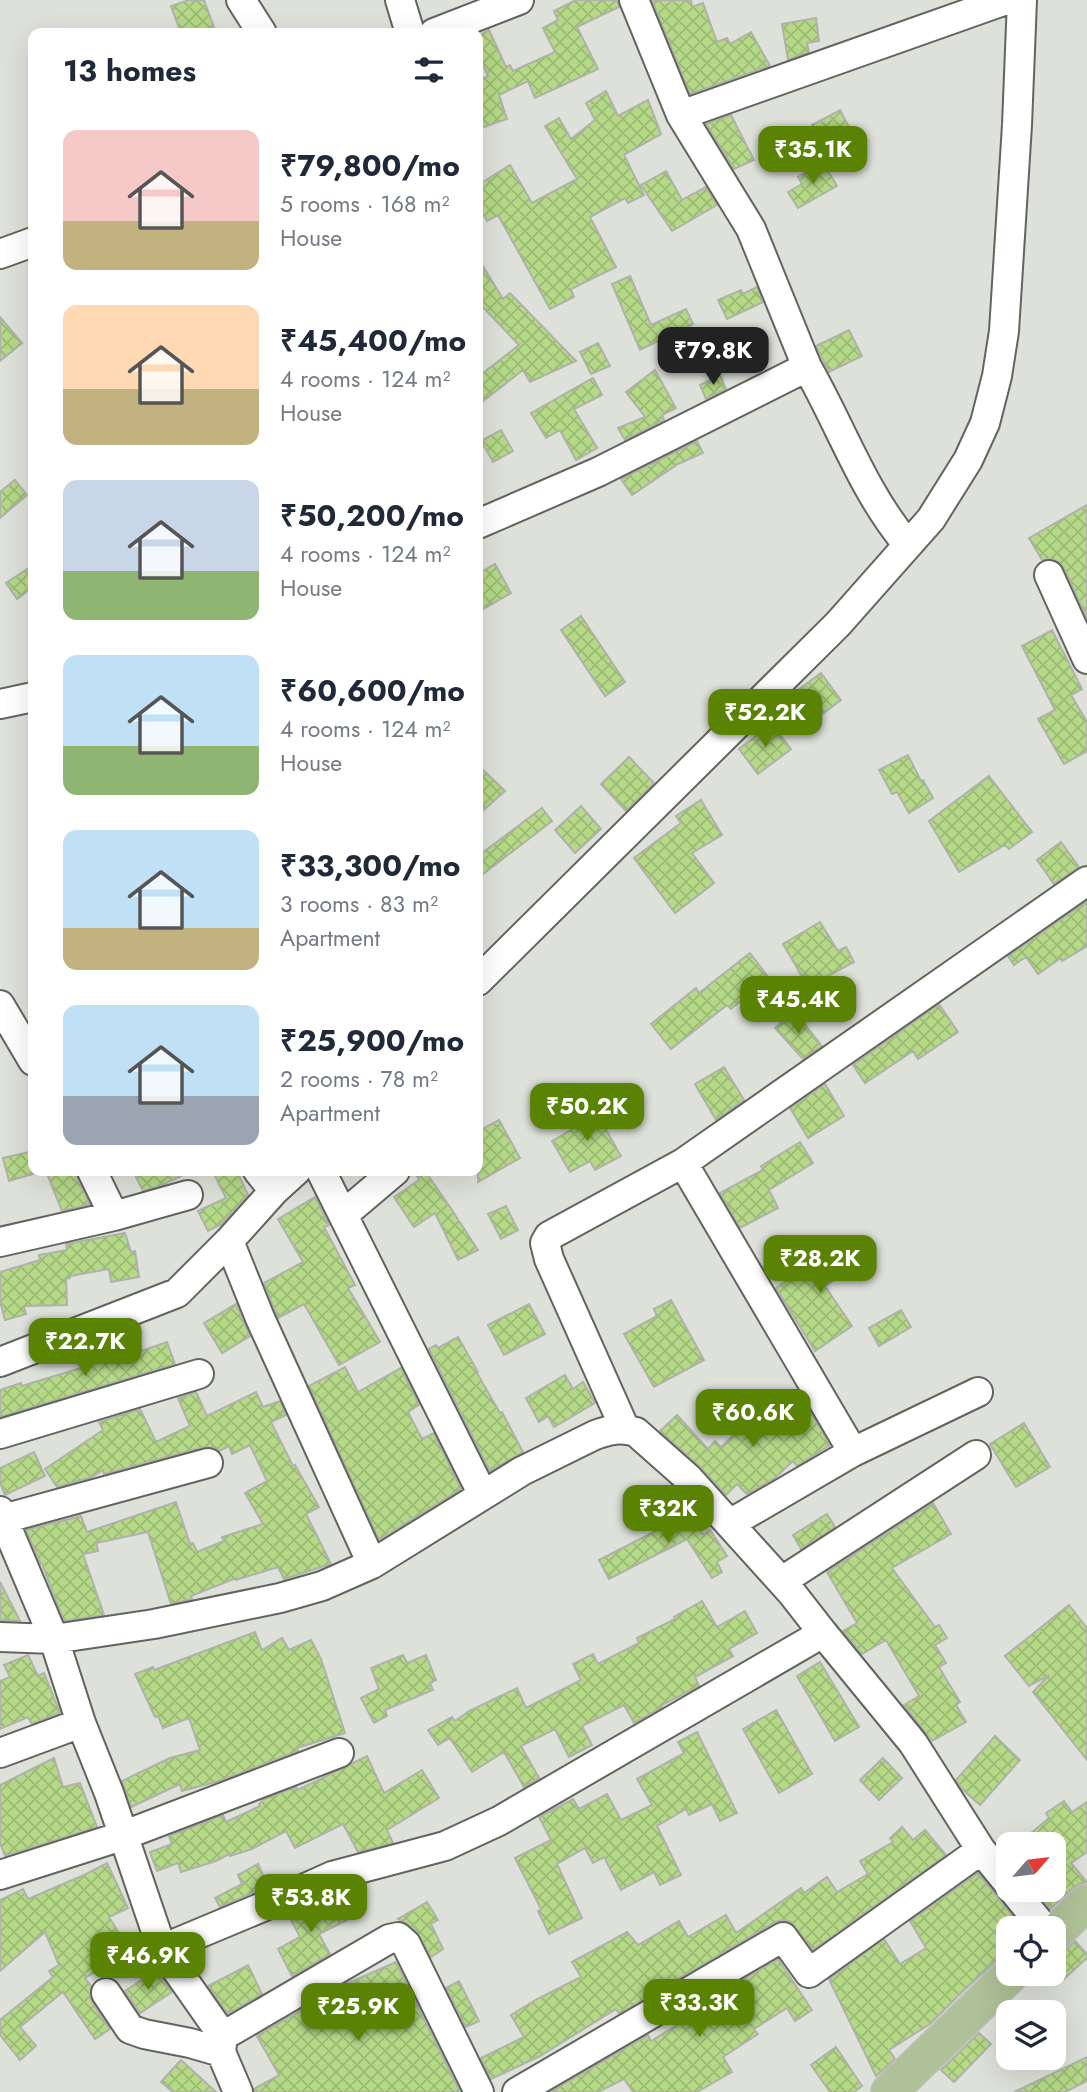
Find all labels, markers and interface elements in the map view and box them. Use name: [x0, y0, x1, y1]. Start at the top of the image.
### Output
text: 13 homes: [63, 49, 196, 92]
icon: filters: [410, 51, 448, 89]
pin: ₹35.1K: [756, 127, 870, 186]
text: ₹35.1K: [774, 132, 852, 166]
text: ₹79,800/mo: [280, 144, 460, 187]
icon: home: [119, 158, 203, 242]
text: 5 rooms · 168 m²: [280, 187, 449, 221]
text: House: [280, 221, 342, 255]
text: ₹45,400/mo: [280, 319, 466, 362]
pin: ₹79.8K: [656, 328, 770, 387]
icon: home: [119, 333, 203, 417]
text: ₹79.8K: [674, 333, 752, 367]
text: 4 rooms · 124 m²: [280, 362, 451, 396]
text: House: [280, 396, 342, 430]
text: ₹50,200/mo: [280, 494, 464, 537]
icon: home: [119, 508, 203, 592]
text: 4 rooms · 124 m²: [280, 537, 451, 571]
text: House: [280, 571, 342, 605]
text: ₹60,600/mo: [280, 669, 465, 712]
icon: home: [119, 683, 203, 767]
pin: ₹52.2K: [708, 690, 822, 749]
text: ₹52.2K: [724, 695, 806, 729]
text: 4 rooms · 124 m²: [280, 712, 451, 746]
text: House: [280, 746, 342, 780]
text: ₹33,300/mo: [280, 844, 460, 887]
icon: home: [119, 858, 203, 942]
text: 3 rooms · 83 m²: [280, 887, 438, 921]
text: Apartment: [280, 921, 380, 955]
pin: ₹45.4K: [741, 976, 855, 1036]
text: ₹45.4K: [756, 982, 840, 1016]
text: ₹25,900/mo: [280, 1019, 464, 1062]
icon: home: [119, 1033, 203, 1117]
text: 2 rooms · 78 m²: [280, 1062, 438, 1096]
pin: ₹50.2K: [530, 1084, 644, 1143]
text: ₹50.2K: [546, 1089, 628, 1123]
text: Apartment: [280, 1096, 380, 1130]
pin: ₹28.2K: [763, 1236, 877, 1295]
text: ₹28.2K: [780, 1241, 860, 1275]
pin: ₹22.7K: [28, 1318, 142, 1378]
text: ₹22.7K: [45, 1324, 125, 1358]
pin: ₹60.6K: [696, 1390, 810, 1449]
text: ₹60.6K: [712, 1395, 794, 1429]
pin: ₹32K: [627, 1486, 709, 1545]
text: ₹32K: [639, 1491, 697, 1525]
north arrow: [996, 1832, 1066, 1902]
map controls: [996, 1832, 1066, 2070]
pin: ₹53.8K: [254, 1874, 368, 1934]
text: ₹53.8K: [271, 1880, 351, 1914]
button: locate: [996, 1916, 1066, 1986]
pin: ₹46.9K: [91, 1932, 205, 1992]
text: ₹46.9K: [106, 1938, 190, 1972]
pin: ₹33.3K: [642, 1980, 756, 2039]
pin: ₹25.9K: [301, 1983, 415, 2043]
text: ₹33.3K: [659, 1985, 739, 2019]
text: ₹25.9K: [317, 1989, 399, 2023]
button: layers: [996, 2000, 1066, 2070]

